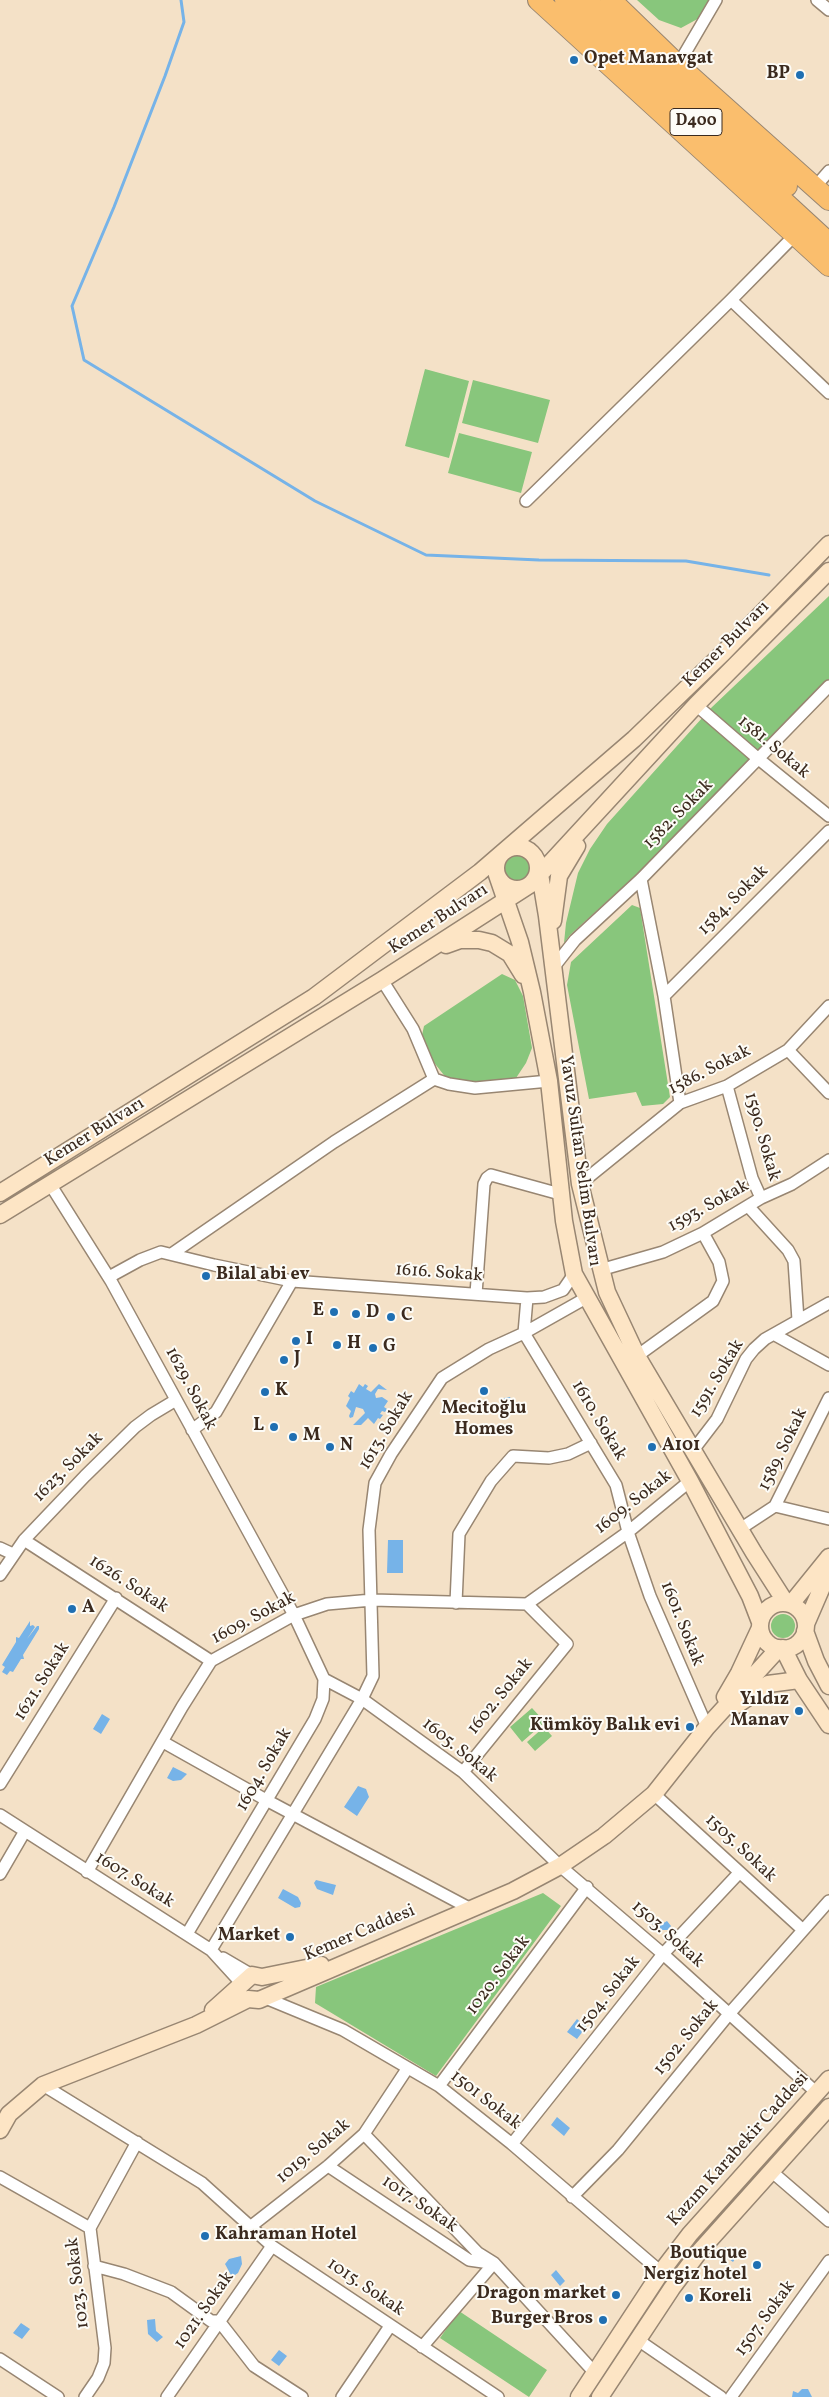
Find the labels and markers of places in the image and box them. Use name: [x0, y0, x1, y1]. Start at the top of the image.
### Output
place label: Opet Manavgat: [584, 49, 713, 71]
marker: Opet Manavgat: [568, 54, 580, 66]
place label: BP: [766, 64, 790, 86]
marker: BP: [794, 69, 806, 81]
place label: Bilal abi ev: [216, 1265, 310, 1287]
marker: Bilal abi ev: [200, 1270, 212, 1282]
place label: E: [313, 1301, 324, 1323]
place label: D: [366, 1303, 379, 1325]
marker: E: [328, 1306, 340, 1318]
place label: C: [401, 1306, 413, 1328]
marker: D: [350, 1308, 362, 1320]
marker: C: [385, 1311, 397, 1323]
place label: I: [306, 1330, 313, 1352]
place label: H: [347, 1334, 361, 1356]
marker: I: [290, 1335, 302, 1347]
place label: G: [383, 1337, 396, 1359]
marker: H: [331, 1339, 343, 1351]
marker: G: [367, 1342, 379, 1354]
place label: J: [294, 1349, 301, 1371]
marker: J: [278, 1354, 290, 1366]
place label: K: [275, 1381, 288, 1403]
marker: Mecitoğlu Homes: [478, 1385, 490, 1397]
marker: K: [259, 1386, 271, 1398]
place label: Mecitoğlu Homes: [442, 1399, 526, 1442]
place label: L: [253, 1416, 264, 1438]
marker: L: [268, 1421, 280, 1433]
place label: M: [303, 1426, 320, 1448]
marker: M: [287, 1431, 299, 1443]
place label: N: [340, 1436, 353, 1458]
place label: A101: [662, 1436, 700, 1458]
marker: N: [324, 1441, 336, 1453]
marker: A101: [646, 1441, 658, 1453]
place label: A: [82, 1598, 95, 1620]
marker: A: [66, 1603, 78, 1615]
place label: Yıldız Manav: [731, 1690, 789, 1732]
marker: Yıldız Manav: [793, 1705, 805, 1717]
place label: Kümköy Balık evi: [530, 1716, 680, 1738]
marker: Kümköy Balık evi: [684, 1721, 696, 1733]
place label: Market: [218, 1926, 280, 1948]
marker: Market: [284, 1931, 296, 1943]
place label: Kahraman Hotel: [215, 2225, 357, 2247]
marker: Kahraman Hotel: [199, 2230, 211, 2242]
place label: Boutique Nergiz hotel: [643, 2244, 747, 2286]
marker: Boutique Nergiz hotel: [751, 2259, 763, 2271]
place label: Dragon market: [476, 2284, 606, 2306]
place label: Koreli: [699, 2287, 752, 2309]
marker: Dragon market: [610, 2289, 622, 2301]
marker: Koreli: [683, 2292, 695, 2304]
place label: Burger Bros: [491, 2309, 593, 2331]
marker: Burger Bros: [597, 2314, 609, 2326]

